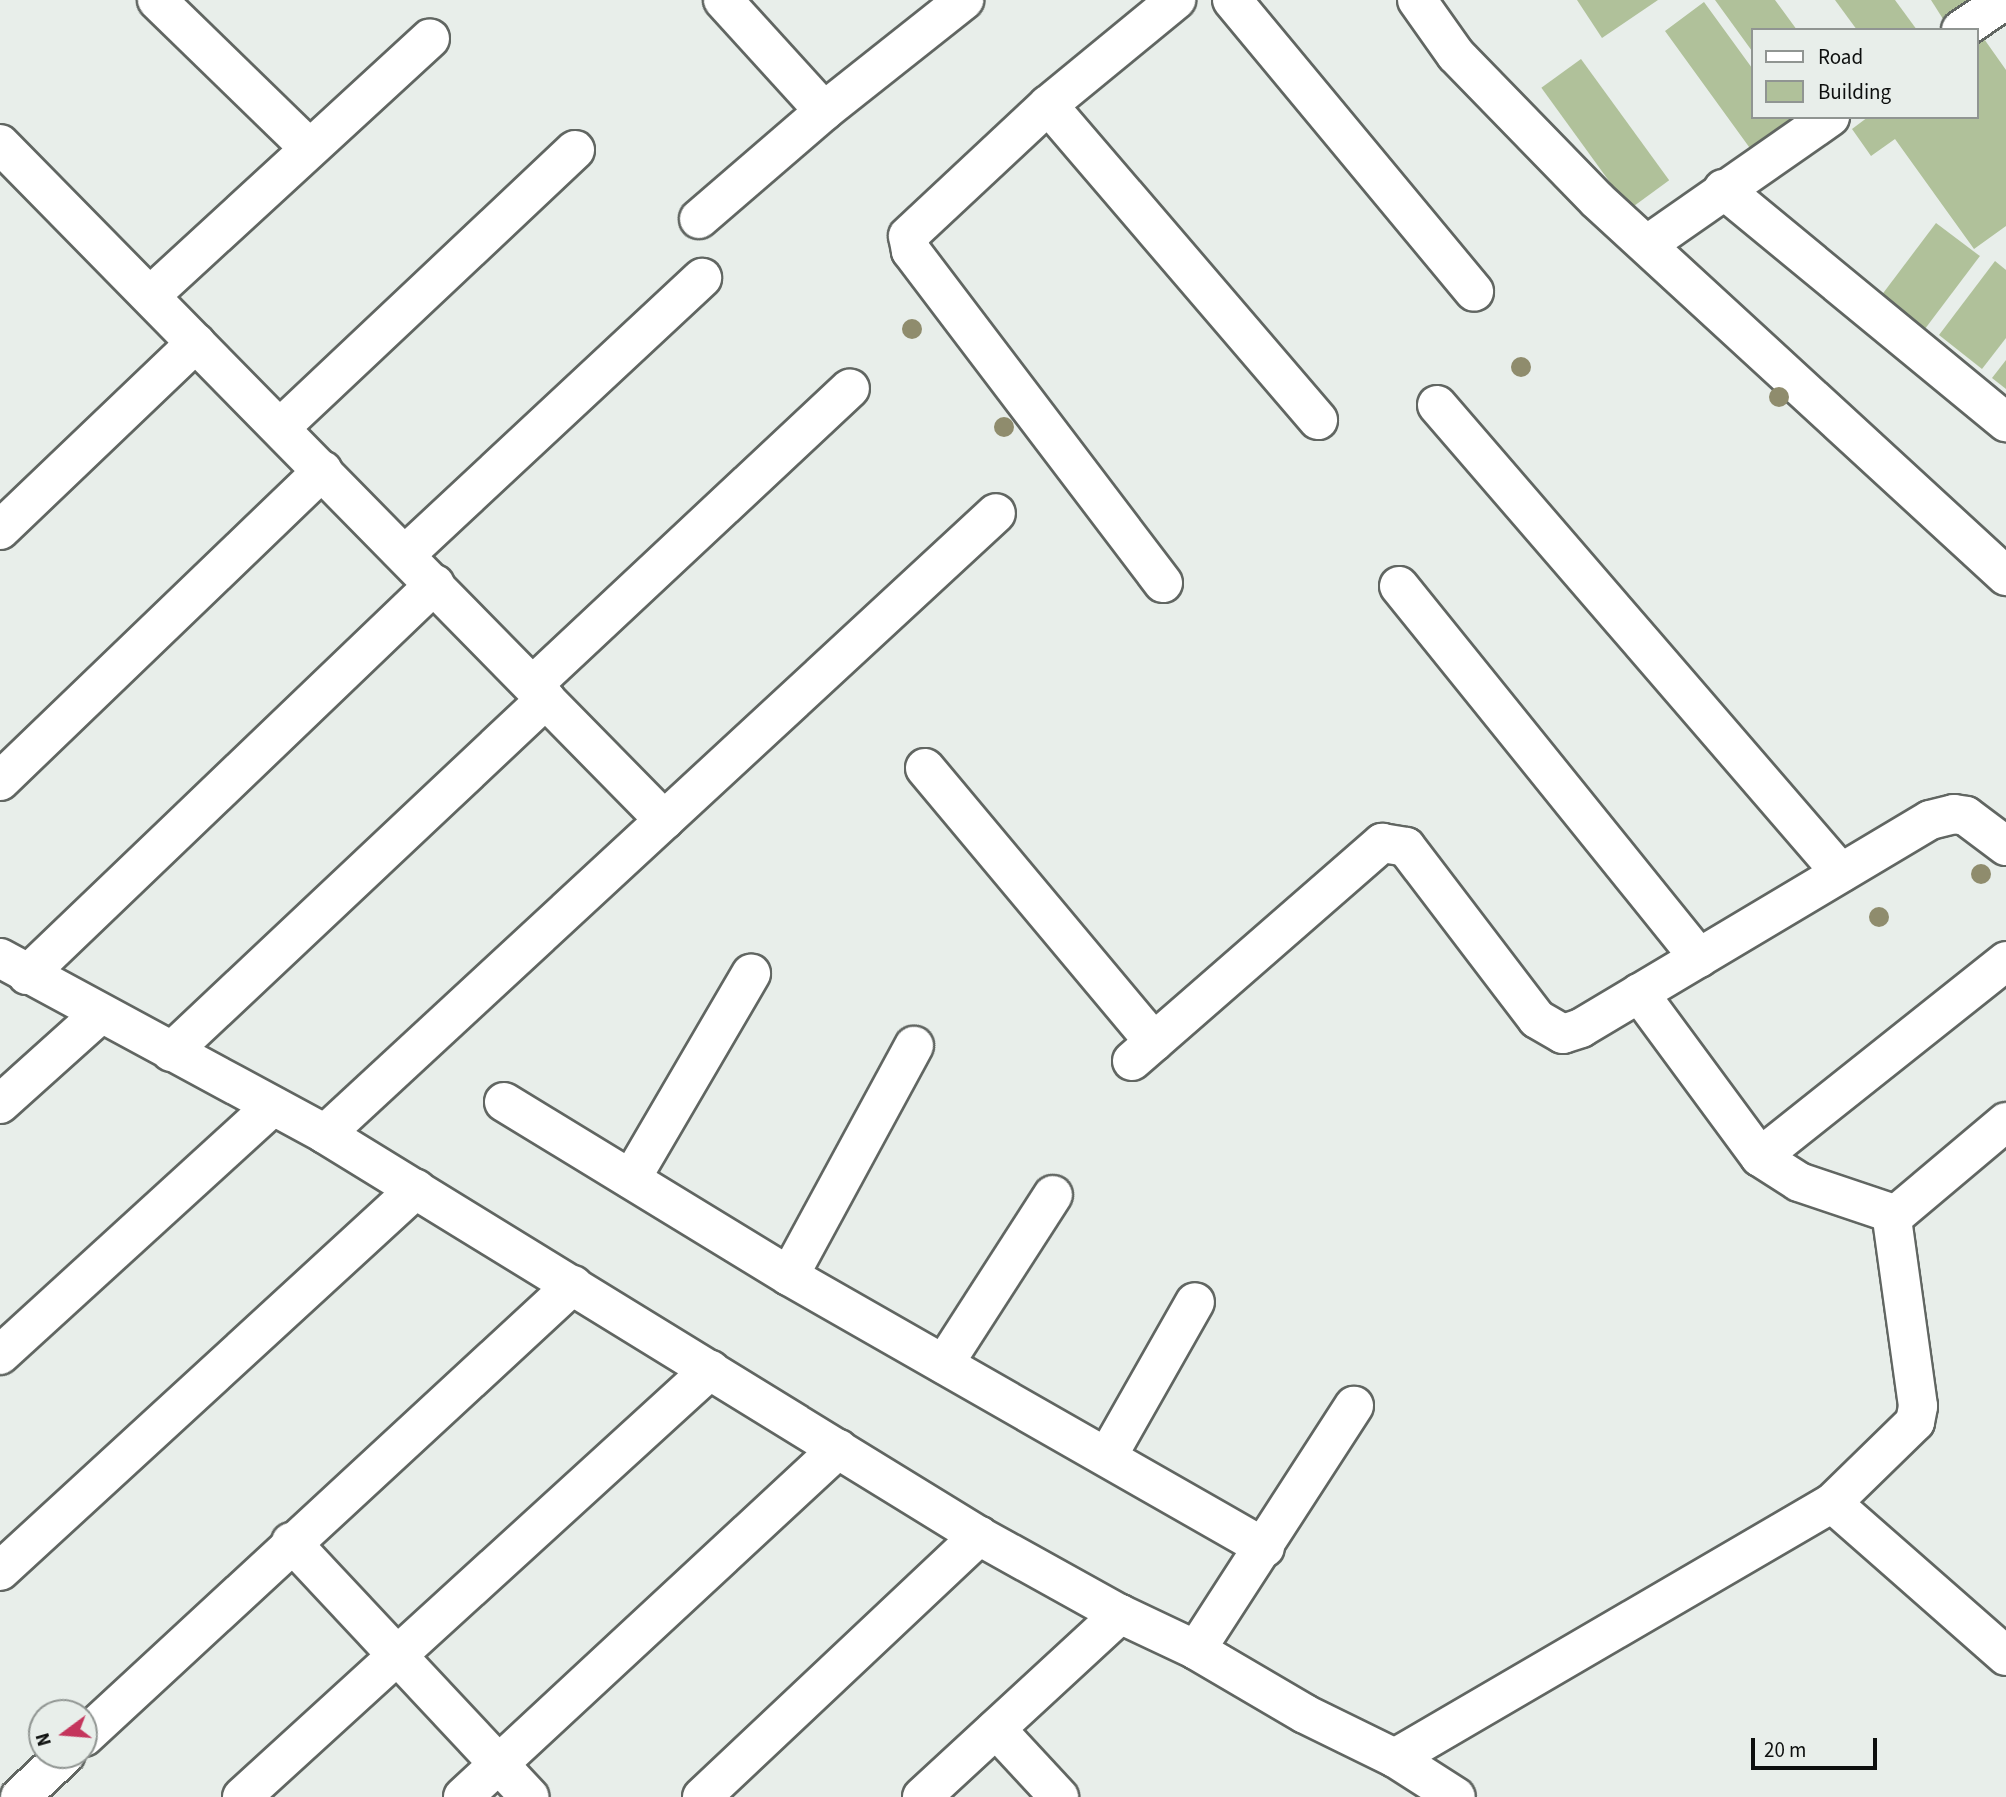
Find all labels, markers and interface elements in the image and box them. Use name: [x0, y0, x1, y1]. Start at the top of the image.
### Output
legend: [1750, 28, 1978, 119]
text: Road: [1818, 42, 1863, 72]
text: Building: [1818, 77, 1891, 107]
north arrow: [28, 1699, 98, 1769]
scale bar: [1754, 1724, 1880, 1768]
text: N: [30, 1730, 59, 1749]
text: 20 m: [1764, 1735, 1806, 1765]

